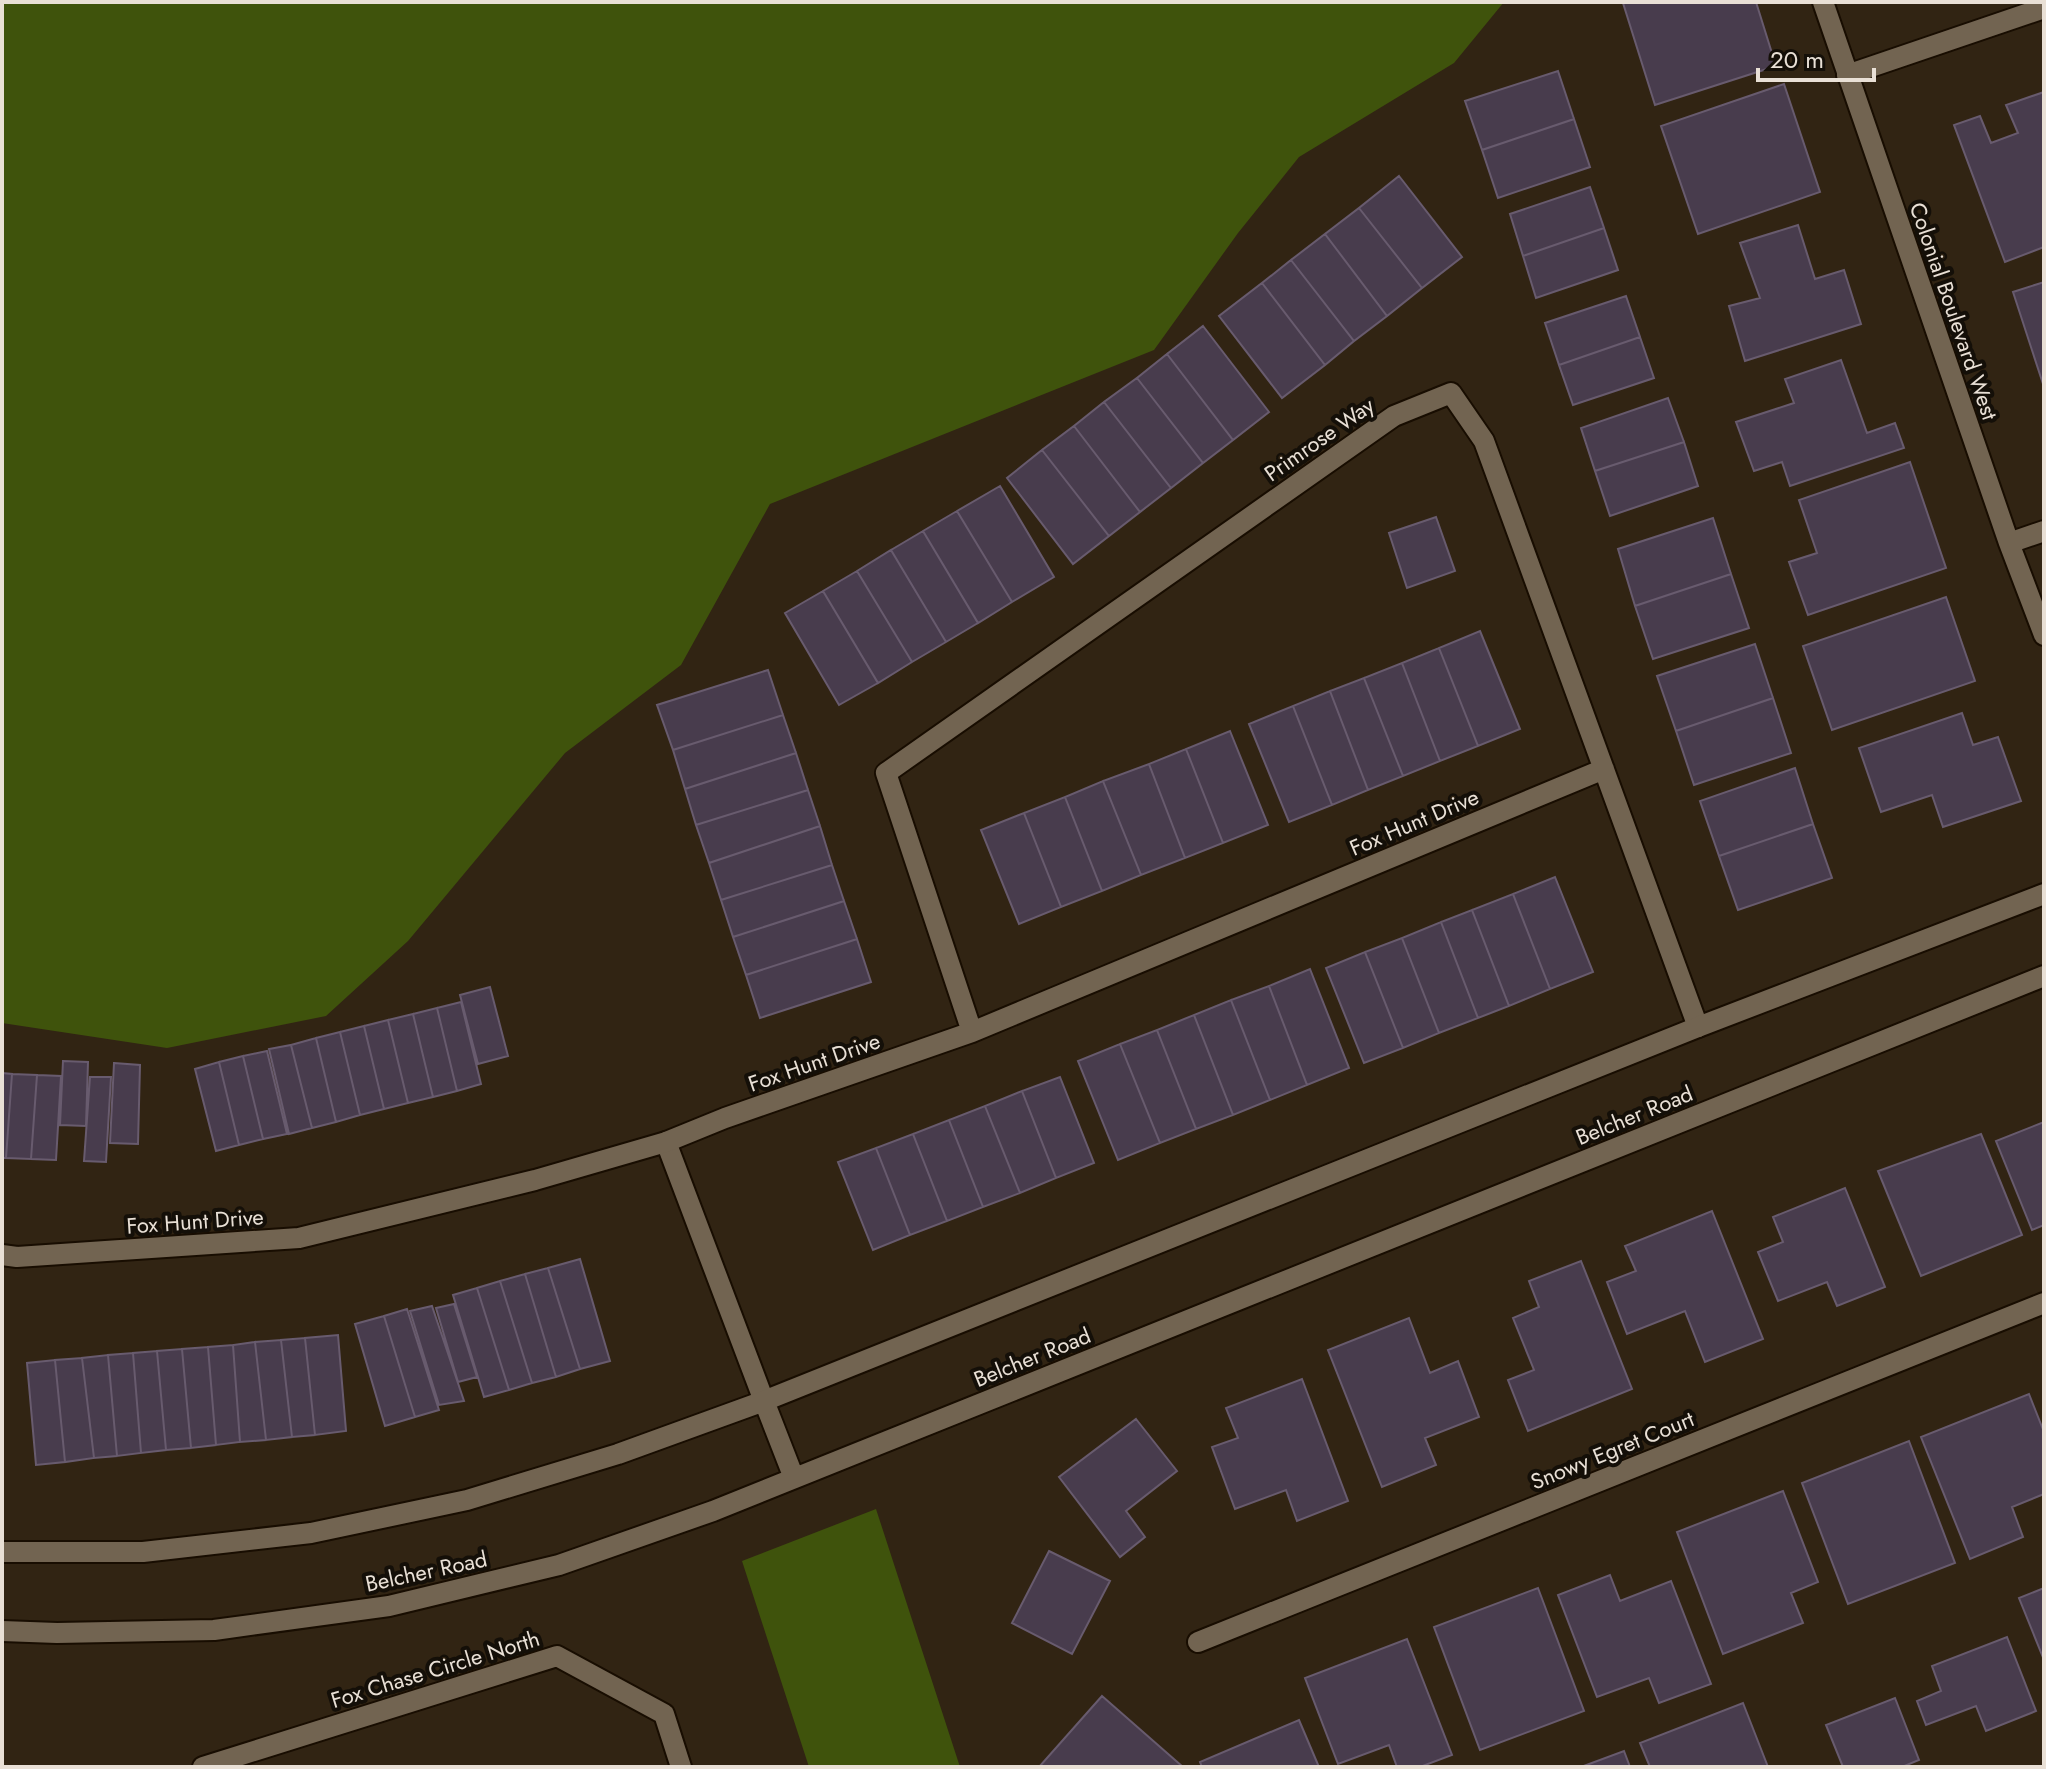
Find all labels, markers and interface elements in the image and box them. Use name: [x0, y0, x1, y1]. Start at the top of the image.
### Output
scale bar: [1758, 32, 1874, 82]
text: 20 m: [1770, 42, 1824, 77]
street label: Colonial Boulevard West: [1902, 198, 2006, 425]
street label: Primrose Way: [1257, 389, 1381, 489]
street label: Fox Hunt Drive: [1344, 780, 1484, 864]
street label: Fox Hunt Drive: [744, 1024, 884, 1100]
street label: Belcher Road: [1571, 1077, 1697, 1153]
street label: Fox Hunt Drive: [125, 1200, 265, 1242]
street label: Belcher Road: [969, 1319, 1095, 1395]
street label: Snowy Egret Court: [1525, 1402, 1699, 1497]
street label: Belcher Road: [362, 1542, 490, 1600]
street label: Fox Chase Circle North: [327, 1622, 543, 1716]

